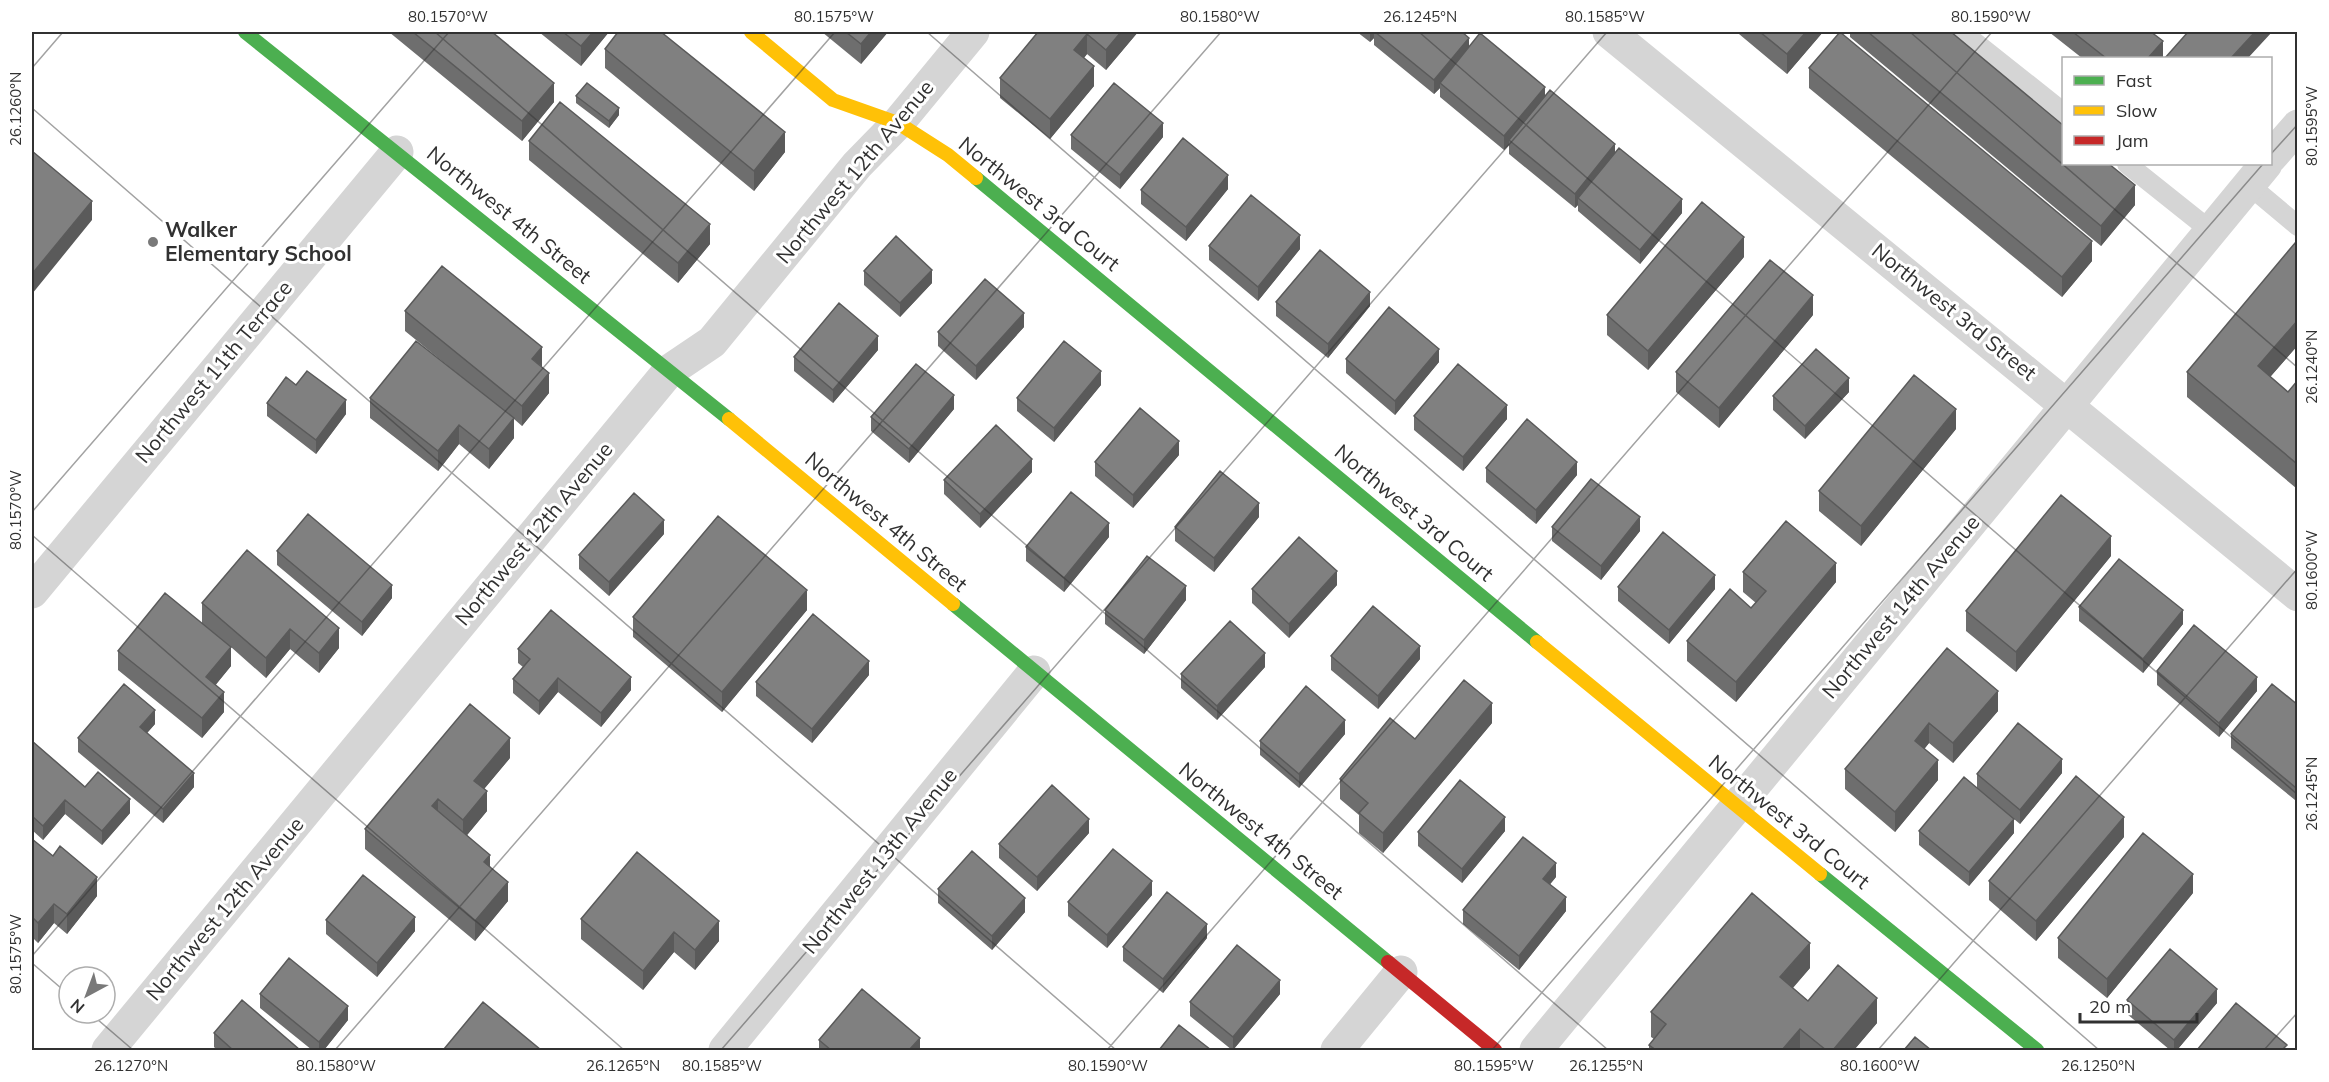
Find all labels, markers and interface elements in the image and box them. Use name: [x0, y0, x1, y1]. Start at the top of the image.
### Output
text: 80.1570°W: [408, 7, 488, 26]
text: 80.1575°W: [794, 7, 874, 26]
text: 80.1580°W: [1180, 7, 1260, 26]
text: 26.1245°N: [1383, 7, 1457, 26]
text: 80.1585°W: [1565, 7, 1645, 26]
text: 80.1590°W: [1951, 7, 2031, 26]
legend: [2062, 57, 2272, 165]
text: Fast: [2116, 69, 2152, 92]
text: 26.1260°N: [6, 72, 25, 146]
street label: Northwest 12th Avenue: [770, 74, 939, 268]
text: 80.1595°W: [2302, 86, 2321, 166]
text: Slow: [2116, 99, 2158, 122]
text: Jam: [2116, 129, 2149, 152]
street label: Northwest 3rd Court: [954, 130, 1125, 276]
street label: Northwest 4th Street: [422, 140, 597, 288]
place label: Walker Elementary School: [165, 216, 352, 266]
marker: Walker Elementary School: [146, 235, 160, 249]
street label: Northwest 3rd Street: [1867, 237, 2042, 386]
street label: Northwest 11th Terrace: [129, 275, 297, 468]
text: 26.1240°N: [2302, 330, 2321, 404]
street label: Northwest 12th Avenue: [449, 436, 618, 630]
street label: Northwest 3rd Court: [1330, 438, 1499, 586]
street label: Northwest 4th Street: [800, 446, 973, 597]
text: 80.1570°W: [6, 470, 25, 550]
street label: Northwest 14th Avenue: [1816, 509, 1985, 703]
text: 80.1600°W: [2302, 530, 2321, 610]
street label: Northwest 3rd Court: [1704, 748, 1875, 894]
street label: Northwest 4th Street: [1174, 756, 1349, 904]
text: 26.1245°N: [2302, 757, 2321, 831]
street label: Northwest 13th Avenue: [796, 762, 962, 959]
street label: Northwest 12th Avenue: [140, 811, 309, 1005]
text: 80.1575°W: [6, 914, 25, 994]
north arrow: [57, 965, 117, 1025]
scale bar: [2080, 986, 2197, 1024]
text: N: [66, 995, 88, 1018]
text: 20 m: [2089, 995, 2131, 1018]
text: 26.1270°N: [94, 1056, 168, 1075]
text: 80.1580°W: [296, 1056, 376, 1075]
text: 26.1265°N: [586, 1056, 660, 1075]
text: 80.1585°W: [682, 1056, 762, 1075]
text: 80.1590°W: [1068, 1056, 1148, 1075]
text: 80.1595°W: [1454, 1056, 1534, 1075]
text: 26.1255°N: [1569, 1056, 1643, 1075]
text: 80.1600°W: [1840, 1056, 1920, 1075]
text: 26.1250°N: [2061, 1056, 2135, 1075]

